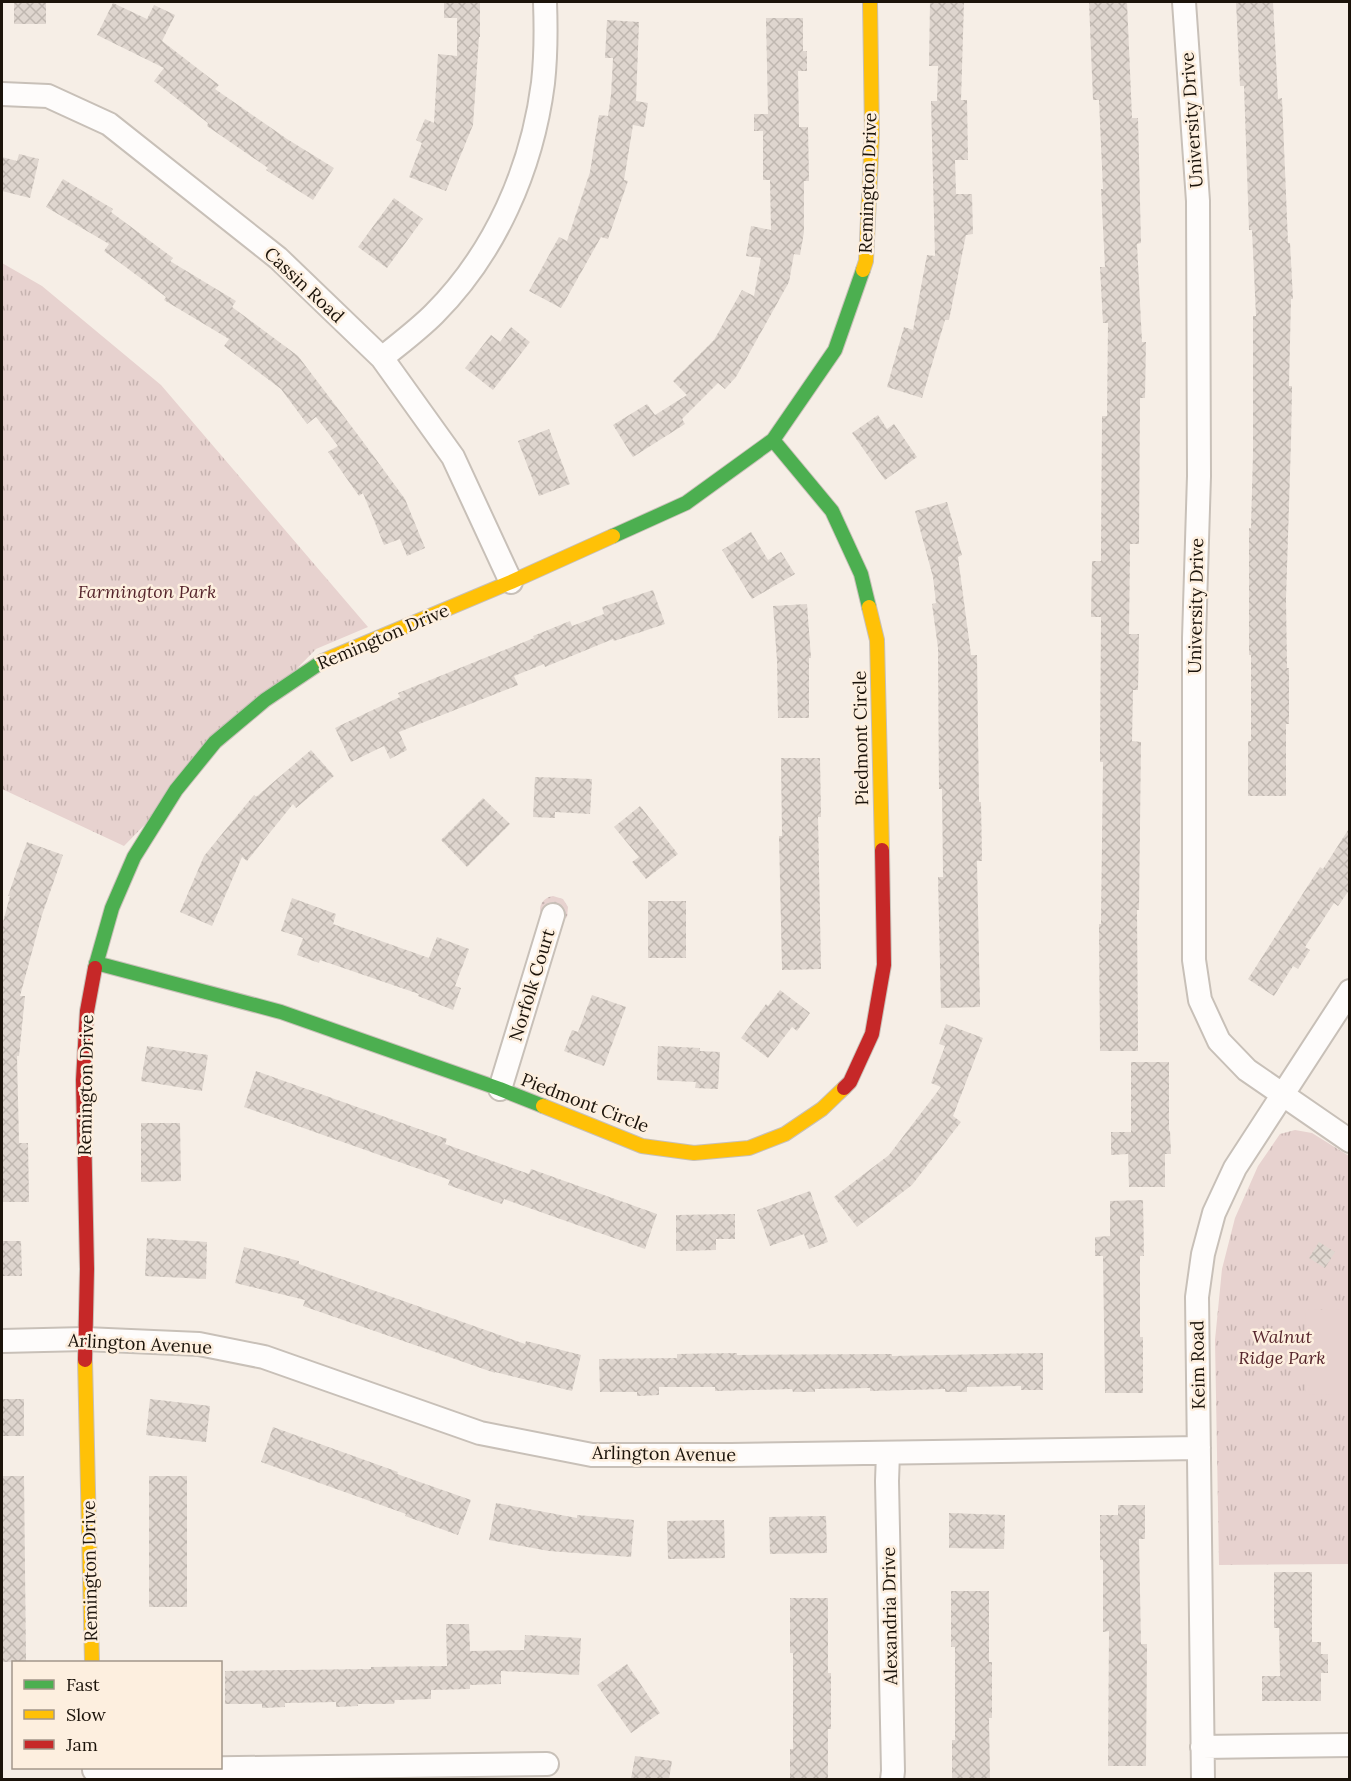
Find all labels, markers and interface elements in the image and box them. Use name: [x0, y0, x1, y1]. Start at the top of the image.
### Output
street label: University Drive: [1175, 51, 1208, 189]
street label: Remington Drive: [854, 112, 881, 254]
street label: Cassin Road: [260, 242, 349, 328]
street label: University Drive: [1183, 538, 1208, 674]
park label: Farmington Park: [78, 580, 216, 603]
street label: Remington Drive: [313, 598, 452, 675]
street label: Piedmont Circle: [848, 670, 873, 806]
street label: Norfolk Court: [504, 926, 560, 1044]
street label: Remington Drive: [73, 1014, 98, 1156]
street label: Piedmont Circle: [518, 1068, 653, 1138]
street label: Keim Road: [1185, 1320, 1210, 1410]
park label: Walnut Ridge Park: [1238, 1325, 1326, 1369]
street label: Arlington Avenue: [66, 1328, 213, 1359]
street label: Arlington Avenue: [591, 1441, 736, 1466]
street label: Remington Drive: [77, 1500, 102, 1642]
street label: Alexandria Drive: [877, 1546, 902, 1686]
legend: [12, 1661, 222, 1769]
text: Fast: [66, 1673, 100, 1696]
text: Slow: [66, 1703, 106, 1726]
text: Jam: [65, 1733, 98, 1756]

